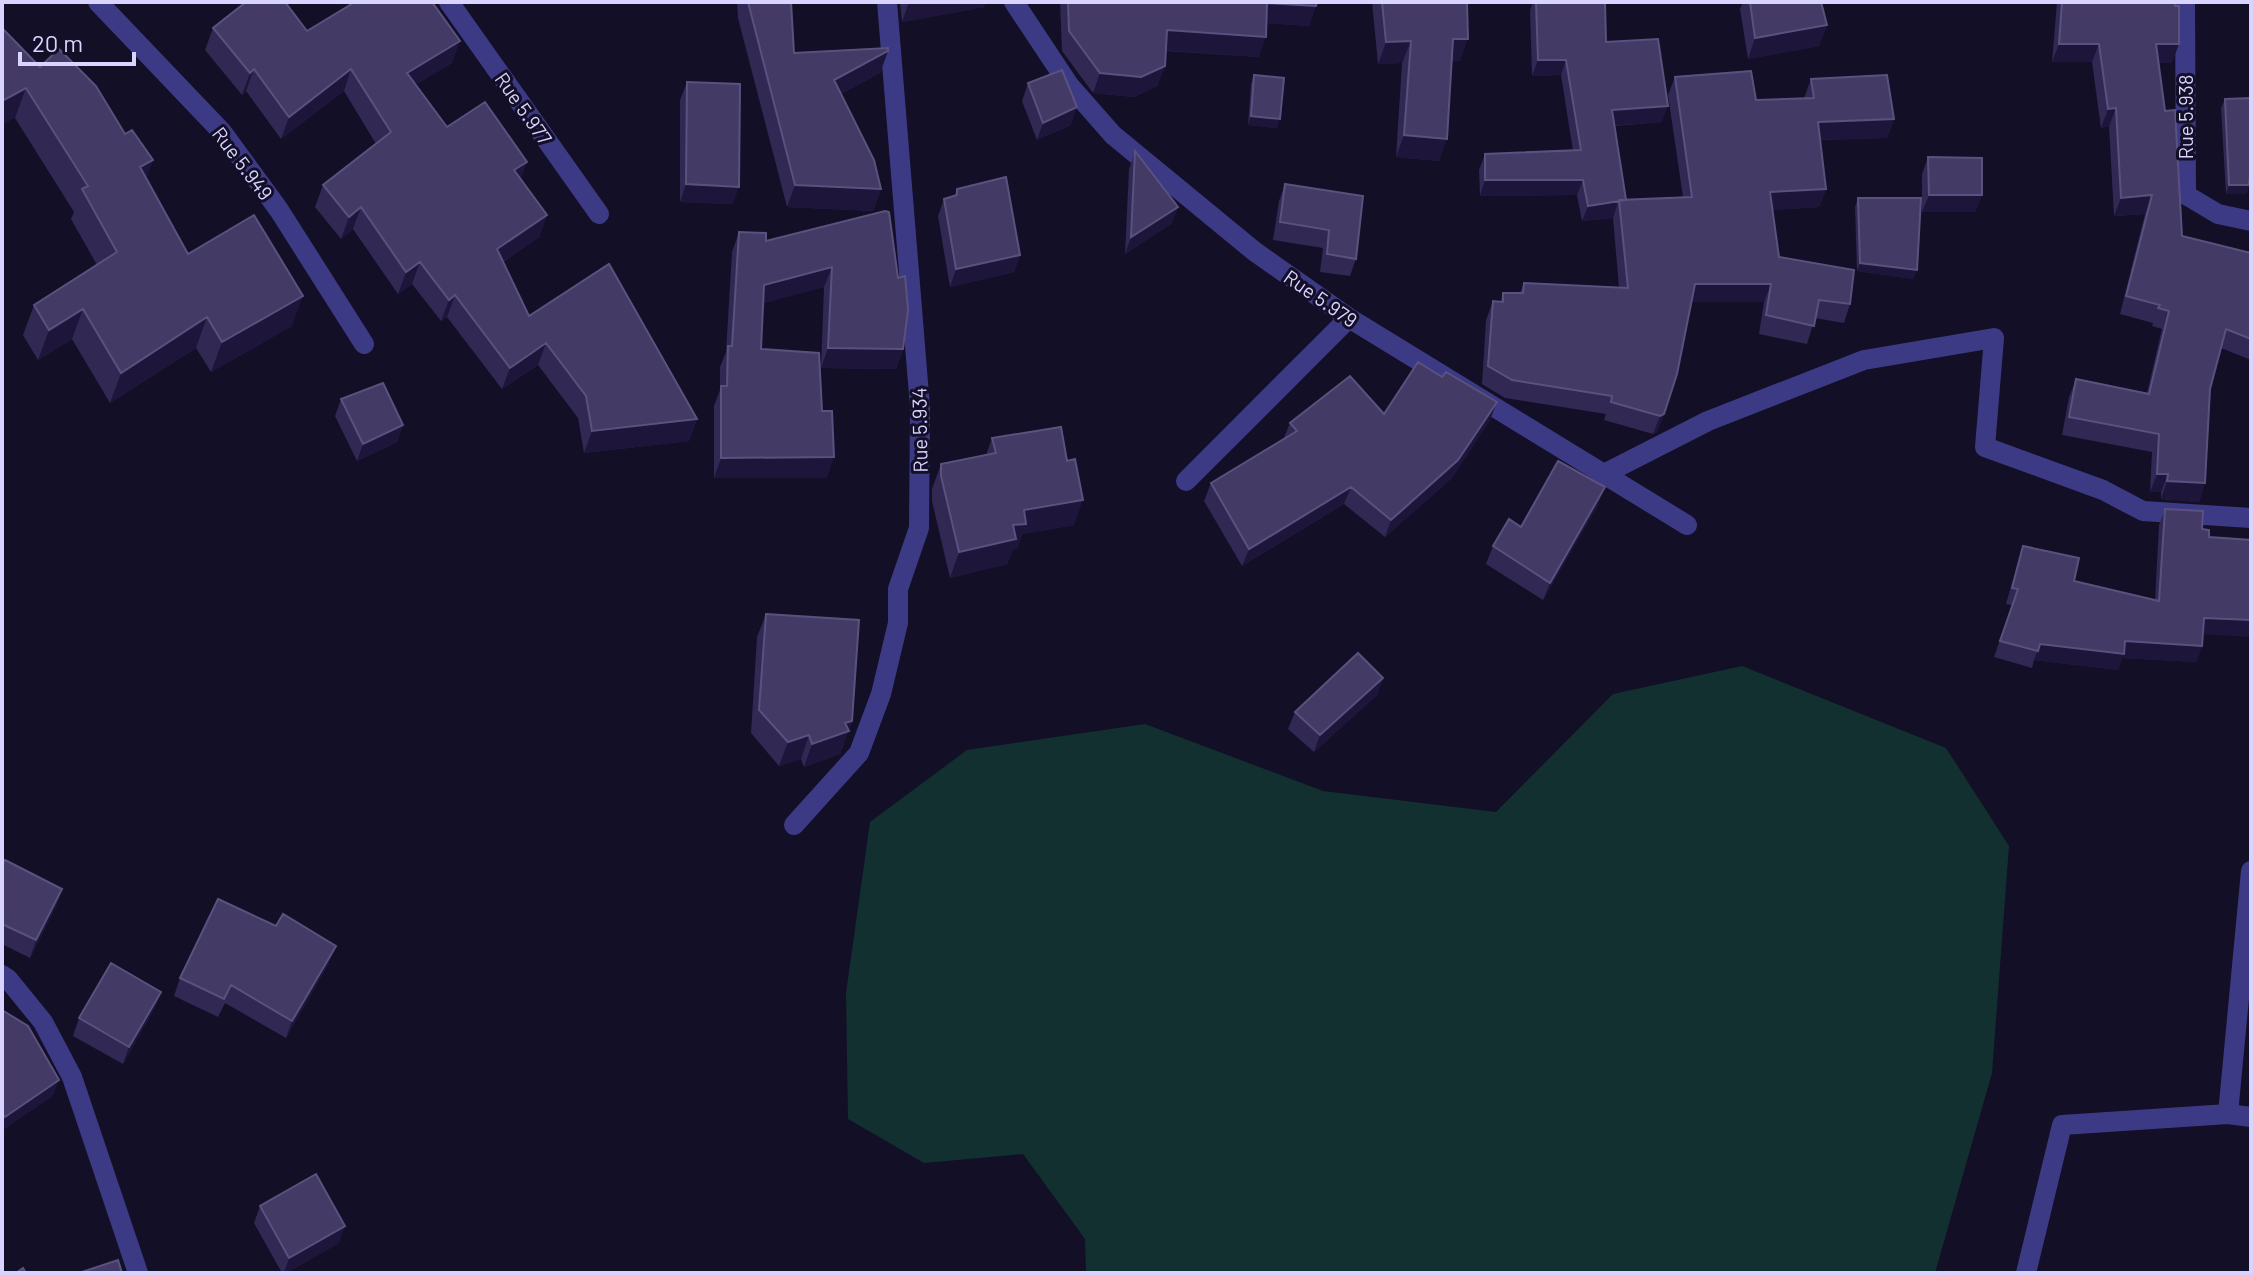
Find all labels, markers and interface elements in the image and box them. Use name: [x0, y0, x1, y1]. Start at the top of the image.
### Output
scale bar: [20, 16, 134, 66]
text: 20 m: [32, 28, 83, 57]
street label: Rue 5.977: [490, 67, 558, 149]
street label: Rue 5.938: [2173, 75, 2197, 159]
street label: Rue 5.949: [208, 122, 278, 204]
street label: Rue 5.979: [1280, 264, 1362, 332]
street label: Rue 5.934: [906, 387, 932, 473]

